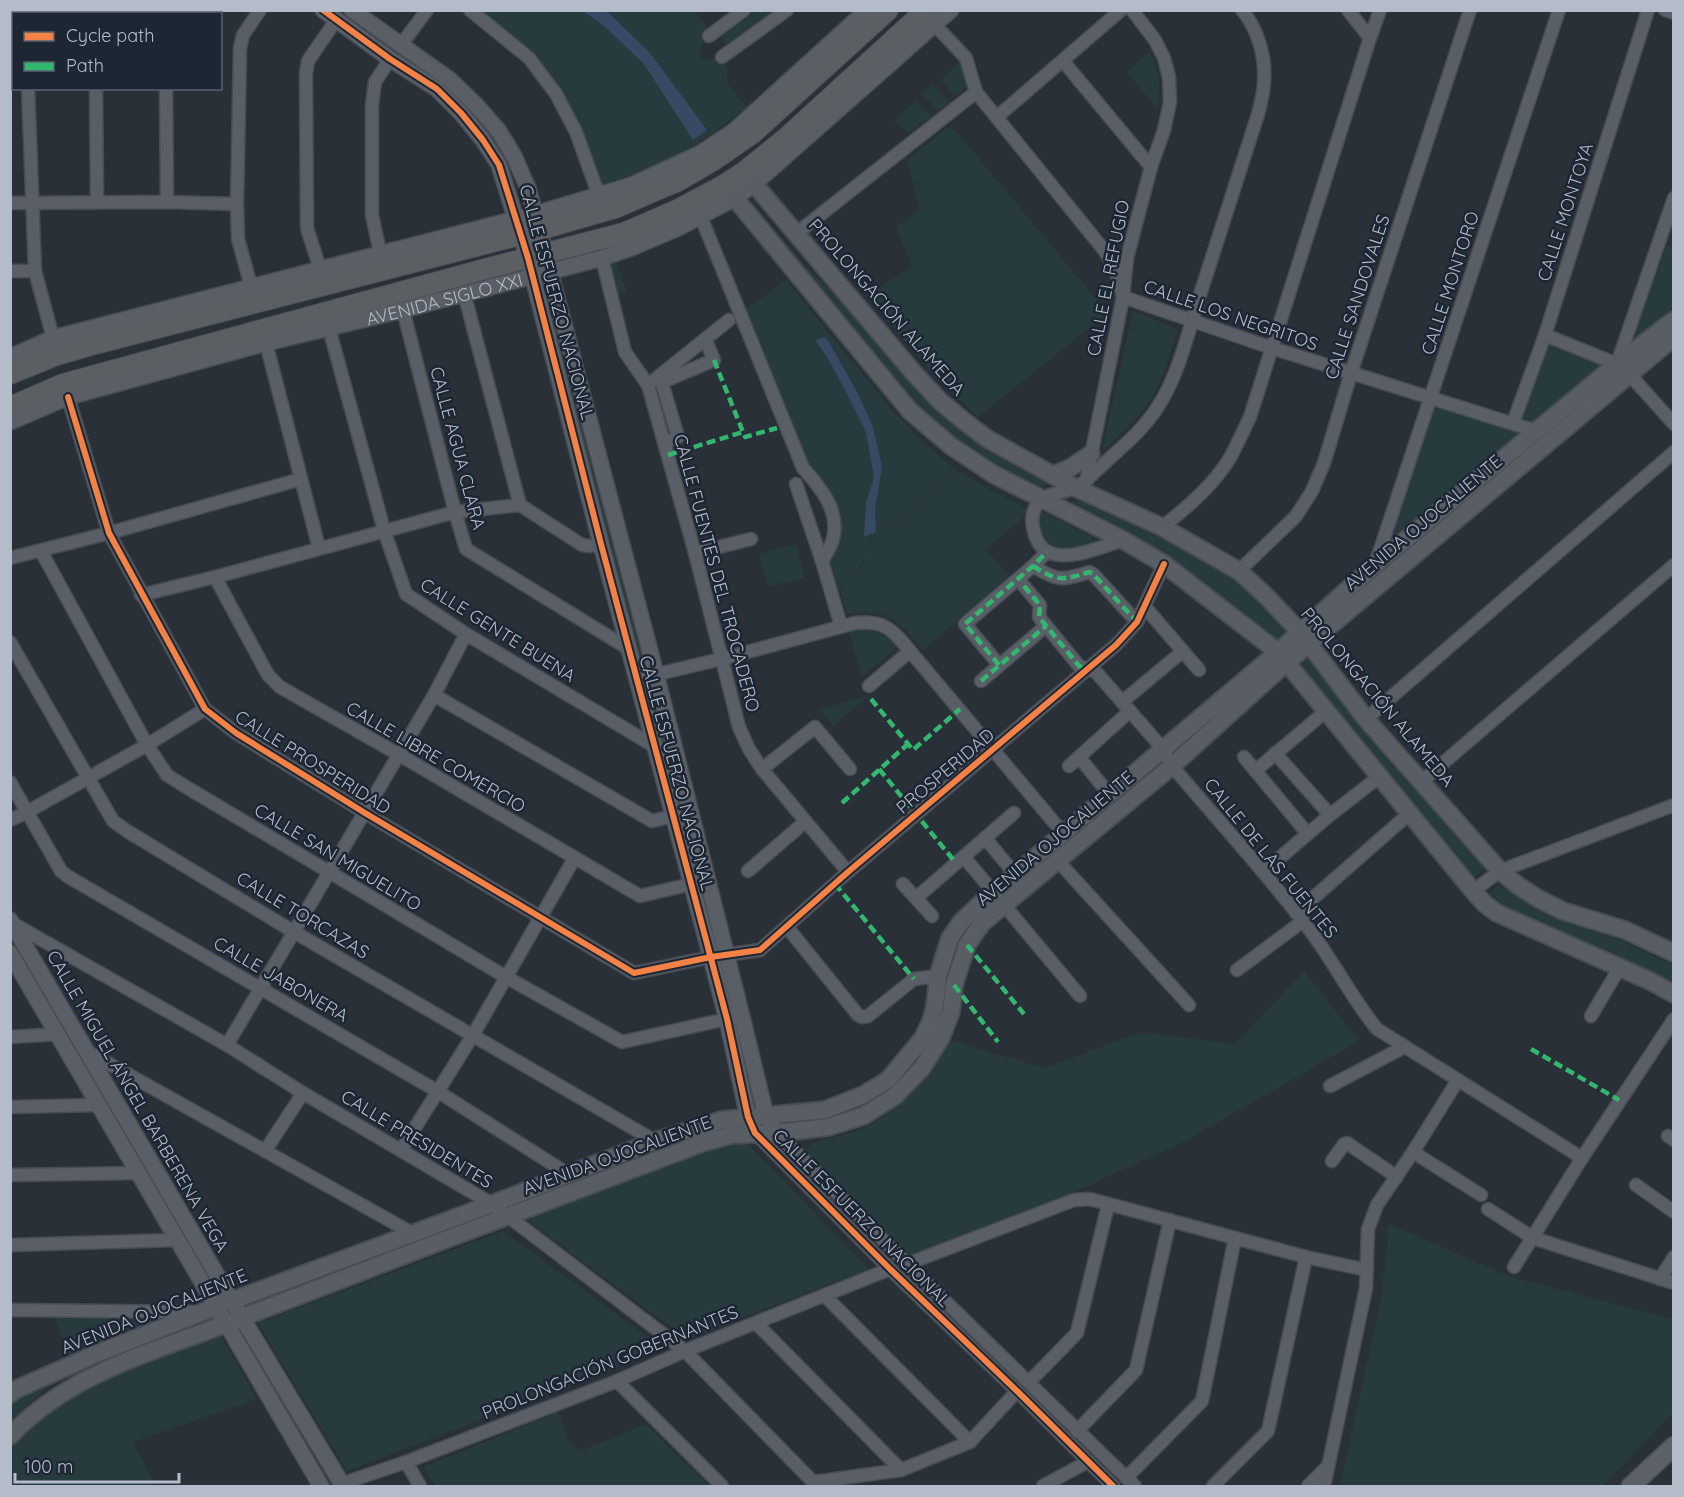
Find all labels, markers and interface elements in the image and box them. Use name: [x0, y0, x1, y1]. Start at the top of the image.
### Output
legend: [12, 12, 222, 90]
text: Cycle path: [66, 24, 154, 47]
text: Path: [66, 54, 104, 77]
street label: CALLE MONTOYA: [1532, 140, 1598, 284]
street label: CALLE ESFUERZO NACIONAL: [514, 182, 600, 423]
street label: CALLE EL REFUGIO: [1082, 198, 1134, 358]
street label: CALLE MONTORO: [1416, 208, 1484, 358]
street label: CALLE SANDOVALES: [1319, 212, 1395, 382]
street label: PROLONGACIÓN ALAMEDA: [804, 214, 970, 401]
street label: AVENIDA SIGLO XXI: [364, 268, 525, 330]
street label: CALLE LOS NEGRITOS: [1141, 274, 1321, 356]
street label: CALLE AGUA CLARA: [425, 364, 491, 532]
street label: CALLE FUENTES DEL TROCADERO: [669, 432, 765, 714]
street label: AVENIDA OJOCALIENTE: [1340, 449, 1506, 595]
street label: CALLE GENTE BUENA: [416, 573, 580, 687]
street label: PROLONGACIÓN ALAMEDA: [1296, 603, 1460, 792]
street label: CALLE ESFUERZO NACIONAL: [634, 653, 720, 894]
street label: CALLE LIBRE COMERCIO: [342, 696, 530, 818]
street label: CALLE PROSPERIDAD: [231, 705, 395, 819]
street label: PROSPERIDAD: [891, 723, 999, 819]
street label: AVENIDA OJOCALIENTE: [972, 765, 1138, 911]
street label: CALLE DE LAS FUENTES: [1199, 773, 1343, 943]
street label: CALLE SAN MIGUELITO: [250, 798, 426, 916]
street label: CALLE TORCAZAS: [233, 866, 373, 964]
street label: CALLE JABONERA: [209, 931, 353, 1027]
street label: CALLE MIGUEL ÁNGEL BARBERENA VEGA: [42, 946, 234, 1256]
street label: CALLE PRESIDENTES: [337, 1085, 497, 1193]
street label: AVENIDA OJOCALIENTE: [520, 1110, 714, 1200]
street label: CALLE ESFUERZO NACIONAL: [768, 1124, 956, 1312]
street label: AVENIDA OJOCALIENTE: [58, 1263, 250, 1359]
street label: PROLONGACIÓN GOBERNANTES: [479, 1300, 741, 1424]
scale bar: [15, 1446, 178, 1484]
text: 100 m: [24, 1455, 73, 1478]

